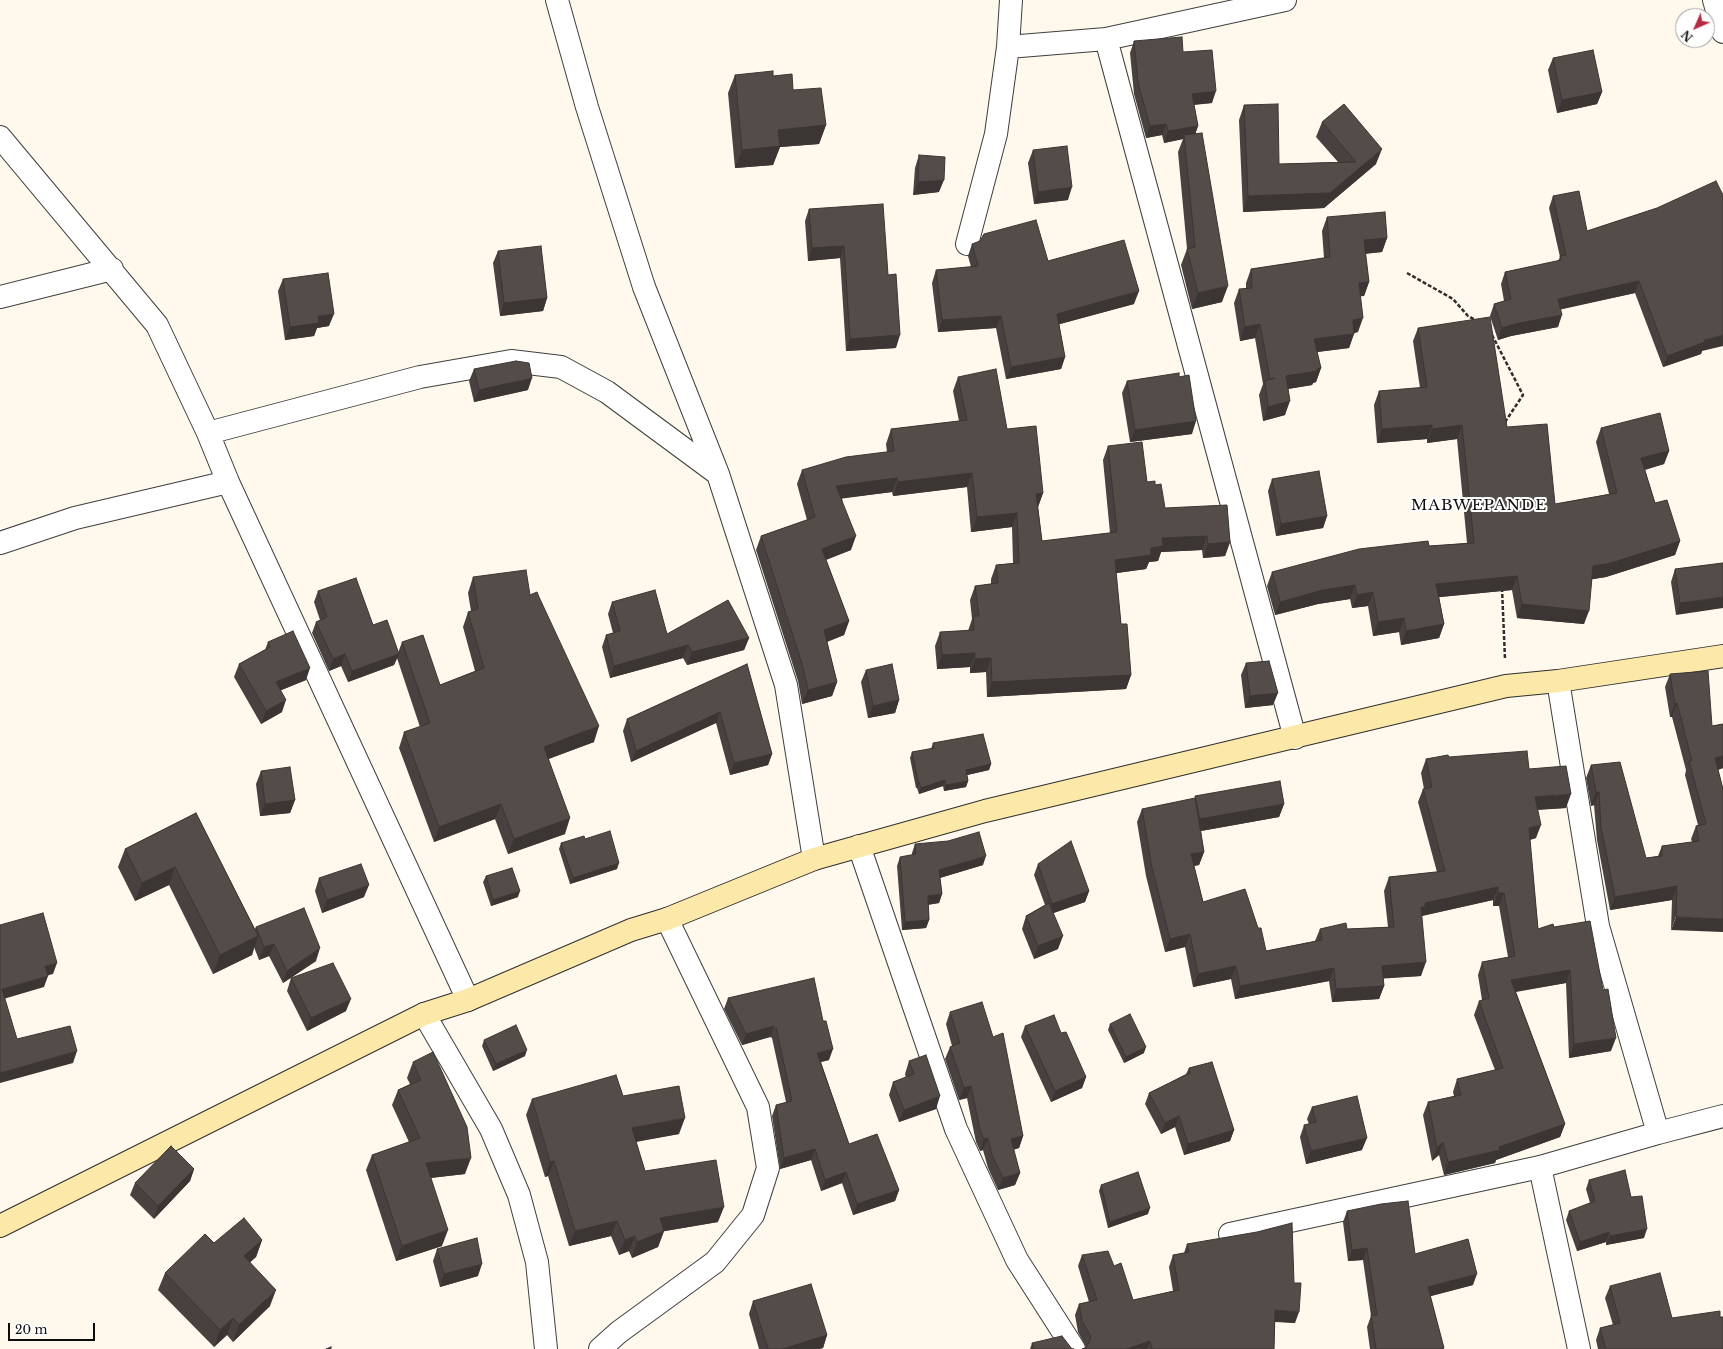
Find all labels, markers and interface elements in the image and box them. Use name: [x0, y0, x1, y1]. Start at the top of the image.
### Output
north arrow: [1675, 8, 1715, 48]
text: N: [1679, 27, 1696, 44]
district label: MABWEPANDE: [1411, 497, 1547, 515]
scale bar: [10, 1315, 97, 1341]
text: 20 m: [15, 1322, 47, 1337]

